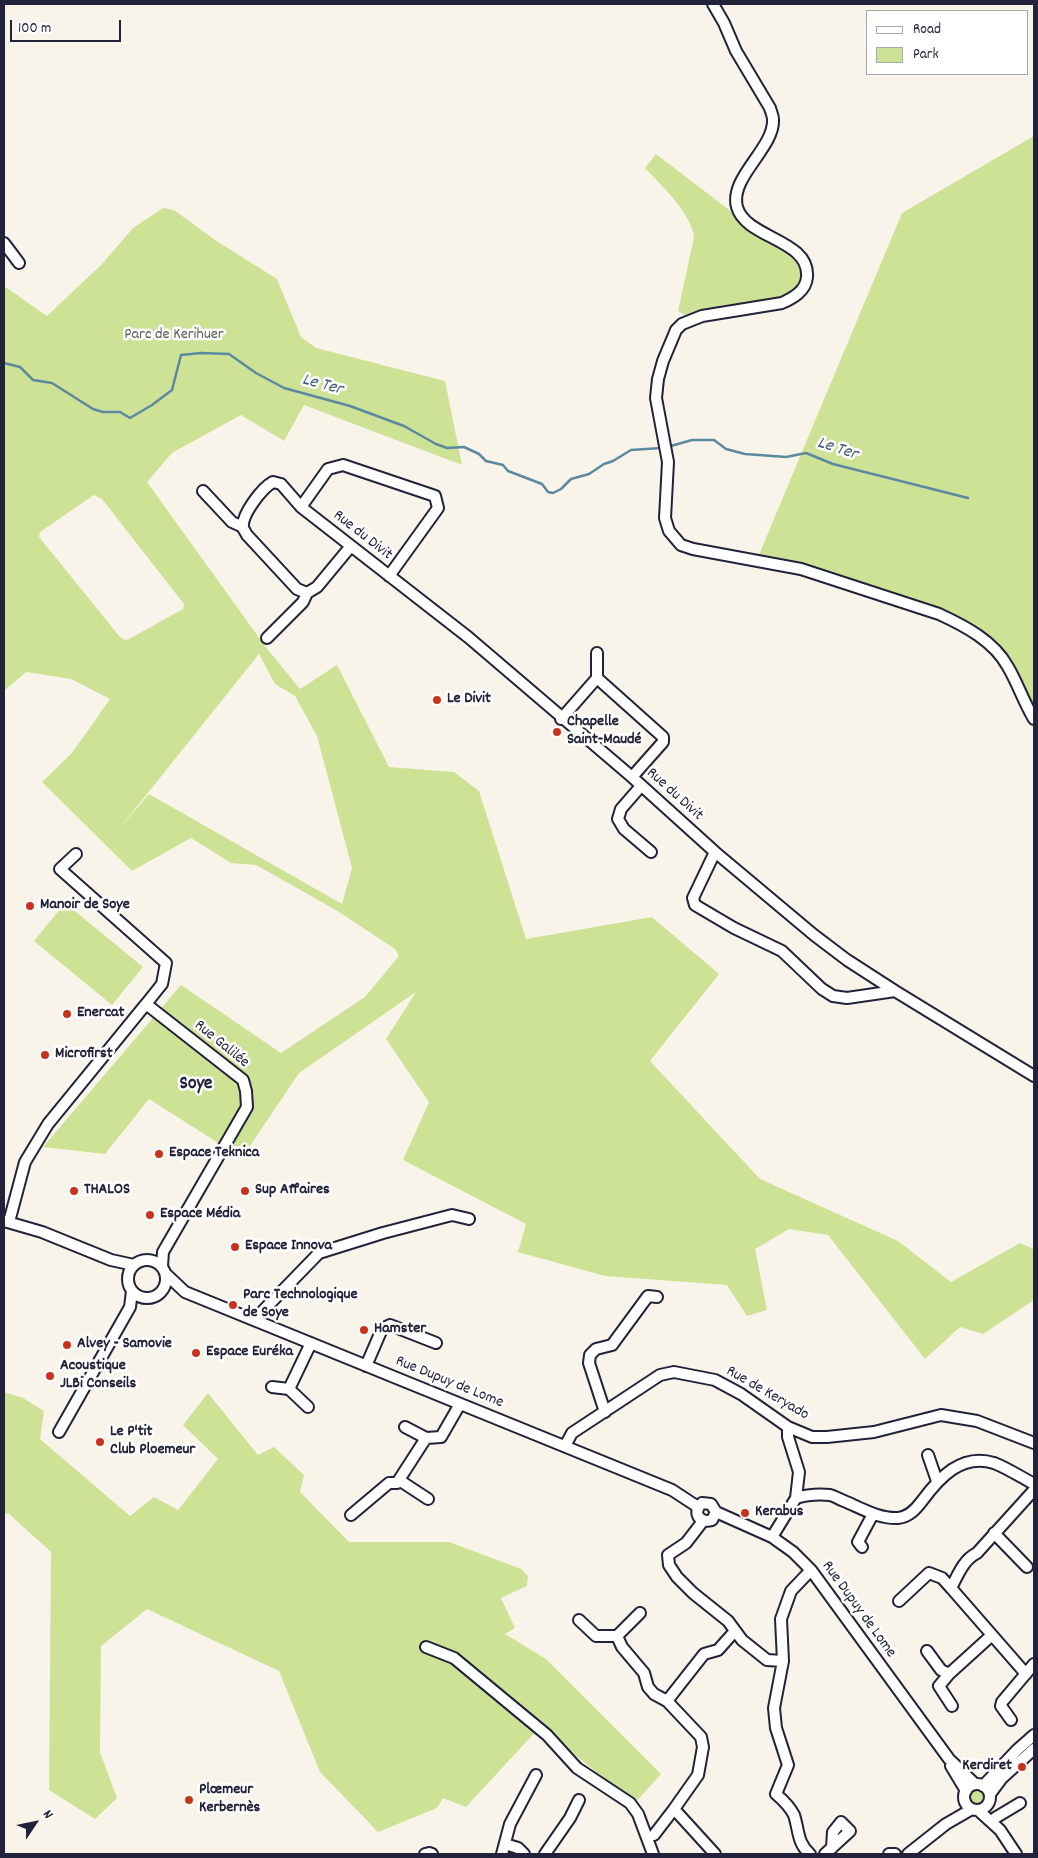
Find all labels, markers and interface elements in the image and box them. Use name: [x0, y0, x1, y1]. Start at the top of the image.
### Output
scale bar: [12, 10, 124, 42]
legend: [866, 10, 1028, 75]
text: 100 m: [18, 18, 51, 40]
text: Road: [913, 19, 941, 41]
text: Park: [913, 44, 939, 66]
park label: Parc de Kerihuer: [124, 326, 224, 346]
water label: Le Ter: [299, 370, 345, 402]
water label: Le Ter: [814, 433, 860, 467]
street label: Rue du Divit: [328, 507, 396, 565]
place label: Le Divit: [447, 690, 491, 710]
marker: Le Divit: [431, 694, 443, 706]
place label: Chapelle Saint-Maudé: [567, 713, 641, 751]
marker: Chapelle Saint-Maudé: [551, 726, 563, 738]
street label: Rue du Divit: [642, 764, 706, 826]
place label: Manoir de Soye: [40, 896, 130, 916]
marker: Manoir de Soye: [24, 900, 36, 912]
place label: Enercat: [77, 1004, 124, 1024]
marker: Enercat: [61, 1008, 73, 1020]
street label: Rue Galilée: [190, 1017, 252, 1073]
place label: Microfirst: [55, 1045, 113, 1065]
marker: Microfirst: [39, 1049, 51, 1061]
district label: Soye: [180, 1074, 212, 1096]
place label: Espace Teknica: [169, 1144, 259, 1164]
marker: Espace Teknica: [153, 1148, 165, 1160]
place label: THALOS: [84, 1181, 130, 1201]
place label: Sup Affaires: [255, 1181, 330, 1201]
marker: THALOS: [68, 1185, 80, 1197]
marker: Sup Affaires: [239, 1185, 251, 1197]
place label: Espace Média: [160, 1205, 240, 1225]
marker: Espace Média: [144, 1209, 156, 1221]
place label: Espace Innova: [245, 1237, 332, 1257]
marker: Espace Innova: [229, 1241, 241, 1253]
place label: Parc Technologique de Soye: [243, 1286, 357, 1324]
marker: Parc Technologique de Soye: [227, 1299, 239, 1311]
place label: Hamster: [374, 1320, 426, 1340]
marker: Hamster: [358, 1324, 370, 1336]
place label: Alvey - Samovie: [77, 1335, 172, 1355]
marker: Alvey - Samovie: [61, 1339, 73, 1351]
place label: Espace Euréka: [206, 1343, 293, 1363]
marker: Espace Euréka: [190, 1347, 202, 1359]
street label: Rue Dupuy de Lome: [392, 1353, 506, 1413]
place label: Acoustique JLBi Conseils: [60, 1357, 136, 1395]
street label: Rue de Keryado: [722, 1363, 812, 1425]
marker: Acoustique JLBi Conseils: [44, 1370, 56, 1382]
place label: Le P'tit Club Ploemeur: [110, 1423, 195, 1461]
marker: Le P'tit Club Ploemeur: [94, 1436, 106, 1448]
place label: Kerabus: [755, 1503, 803, 1523]
marker: Kerabus: [739, 1507, 751, 1519]
street label: Rue Dupuy de Lome: [816, 1558, 900, 1662]
place label: Kerdiret: [962, 1757, 1012, 1777]
marker: Kerdiret: [1016, 1761, 1028, 1773]
place label: Plœmeur Kerbernès: [199, 1781, 260, 1819]
marker: Plœmeur Kerbernès: [183, 1794, 195, 1806]
north arrow: [10, 1798, 60, 1848]
text: N: [37, 1806, 58, 1823]

